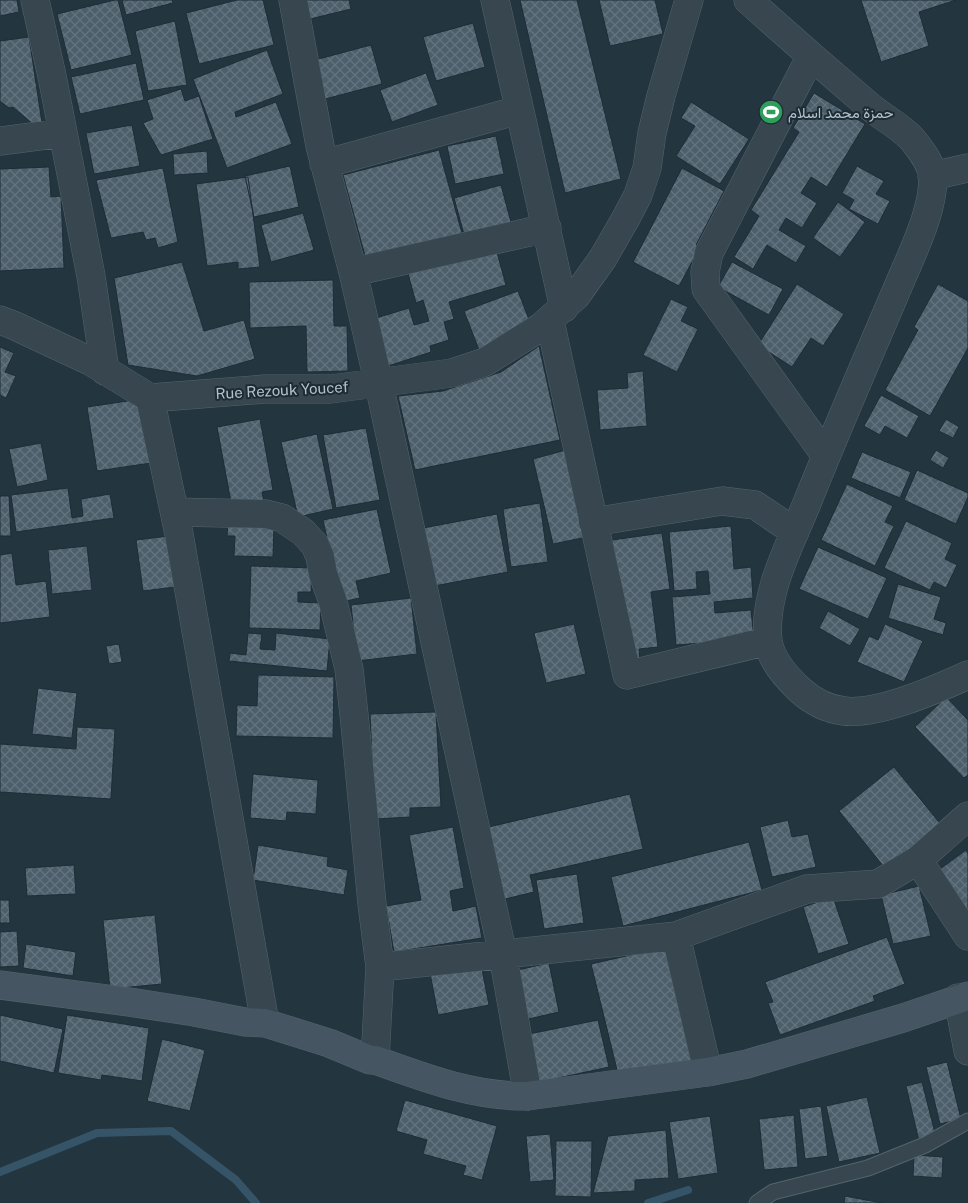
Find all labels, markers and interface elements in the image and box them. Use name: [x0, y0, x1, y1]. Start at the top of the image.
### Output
sports icon: حمزة محمد اسلام: [758, 99, 784, 125]
place label: حمزة محمد اسلام: [788, 104, 894, 123]
street label: Rue Rezouk Youcef: [215, 378, 349, 402]

